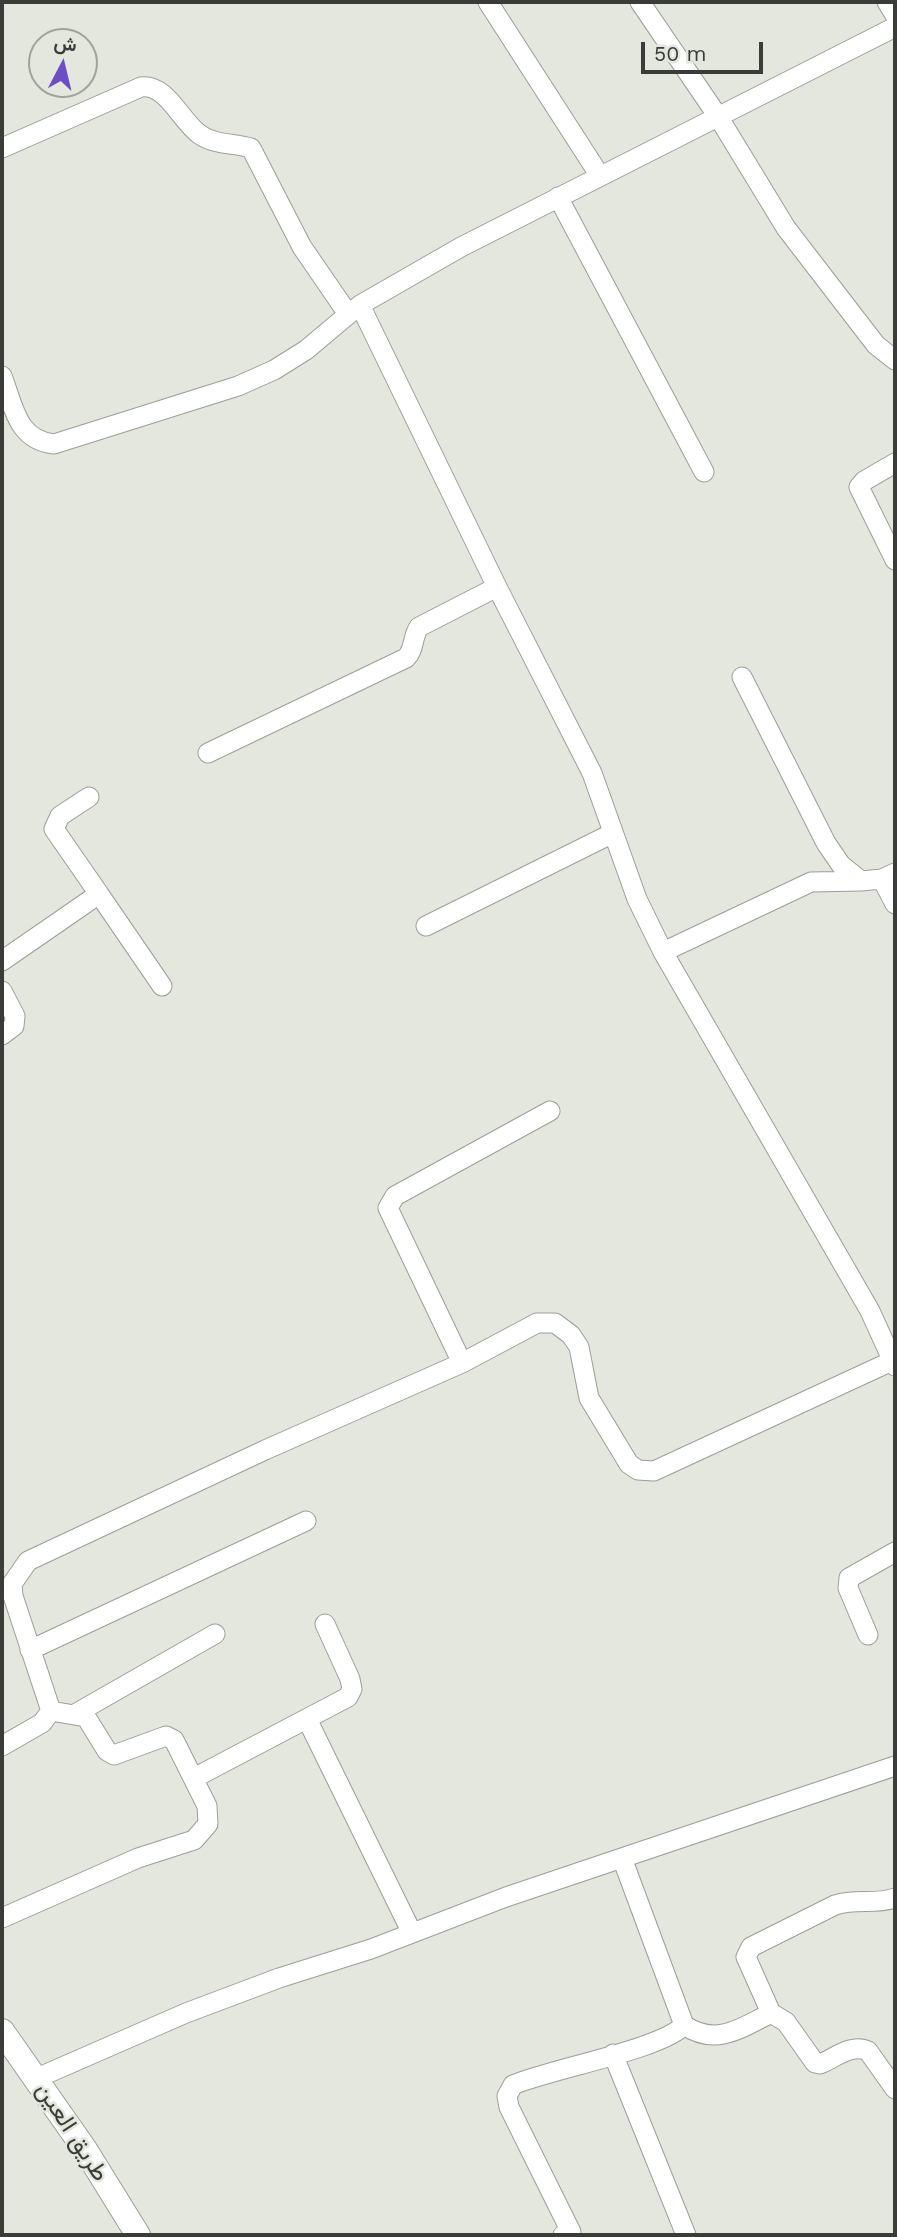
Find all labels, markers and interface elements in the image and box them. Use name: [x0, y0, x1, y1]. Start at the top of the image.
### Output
north arrow: [28, 28, 98, 98]
scale bar: [645, 28, 768, 72]
text: ش: [53, 31, 78, 56]
text: 50 m: [654, 41, 706, 66]
street label: طريق العين: [29, 2077, 115, 2187]

